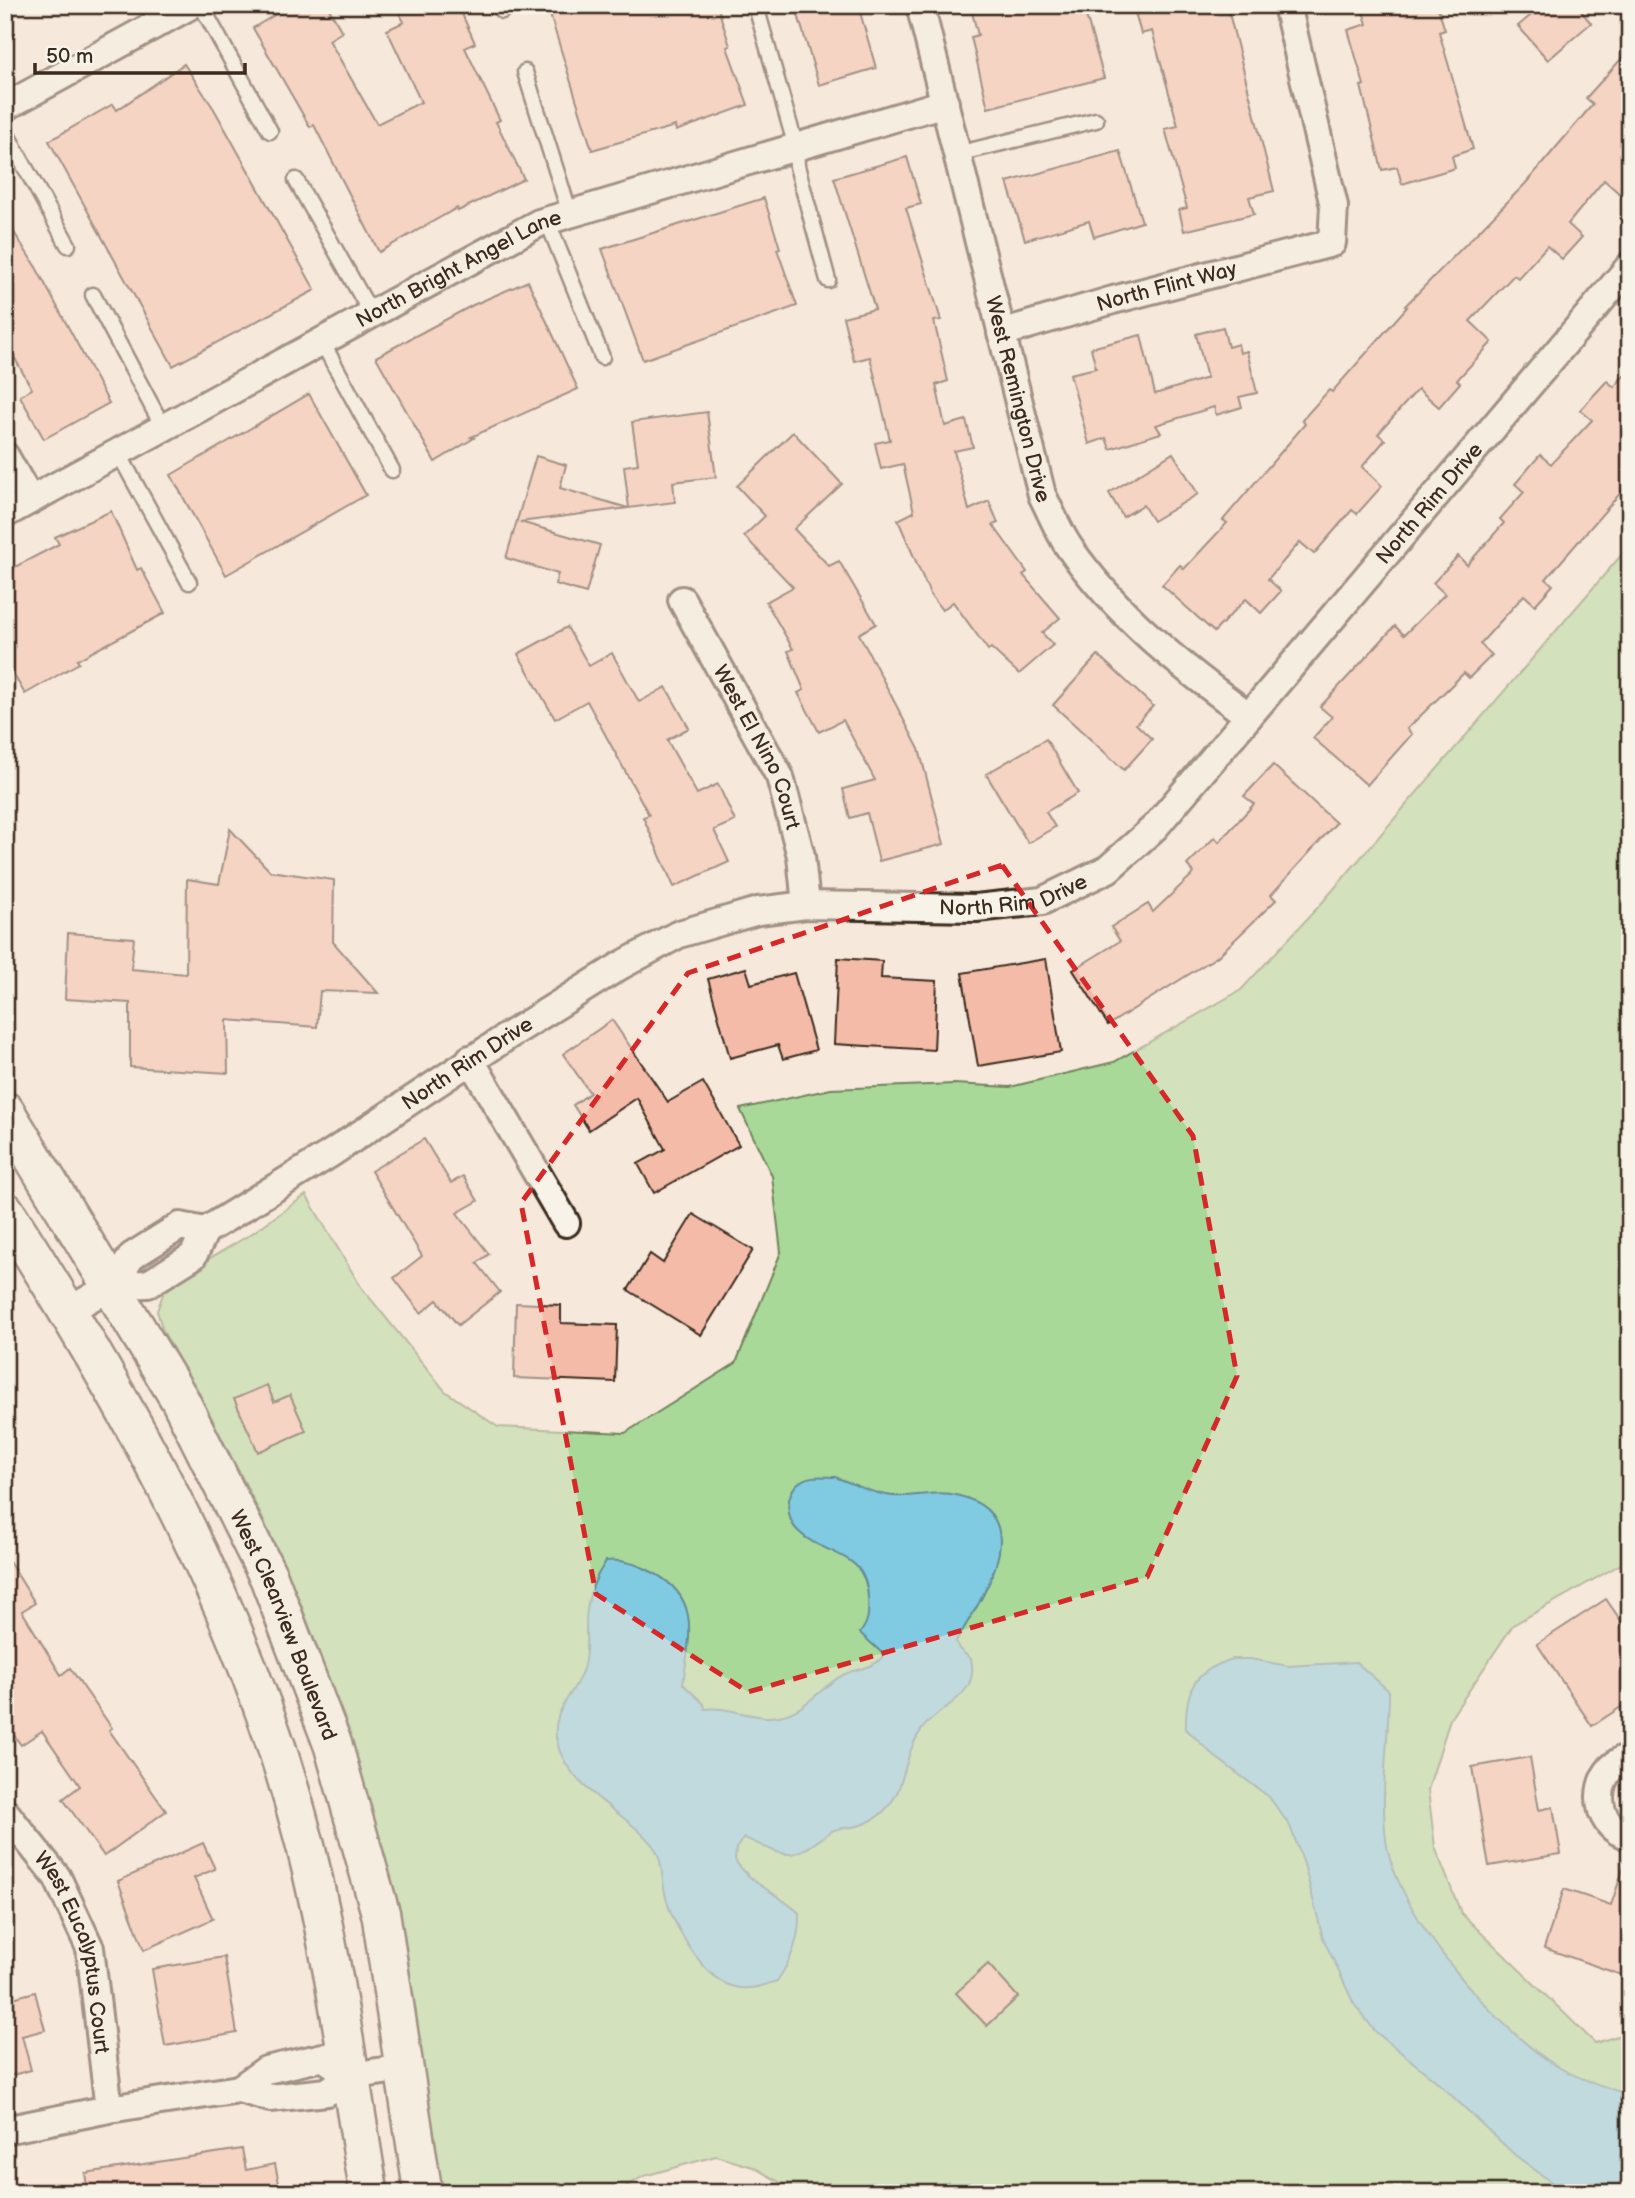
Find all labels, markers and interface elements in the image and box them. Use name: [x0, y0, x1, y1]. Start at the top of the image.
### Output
scale bar: [35, 32, 245, 76]
text: 50 m: [46, 44, 93, 69]
street label: North Bright Angel Lane: [351, 205, 564, 333]
street label: North Flint Way: [1093, 256, 1240, 317]
street label: West Remington Drive: [980, 293, 1056, 507]
street label: North Rim Drive: [1371, 437, 1488, 569]
street label: West El Nino Court: [708, 660, 806, 833]
street label: North Rim Drive: [939, 869, 1091, 921]
street label: North Rim Drive: [397, 1011, 537, 1115]
street label: West Clearview Boulevard: [224, 1506, 343, 1744]
street label: West Eucalyptus Court: [29, 1846, 115, 2056]

